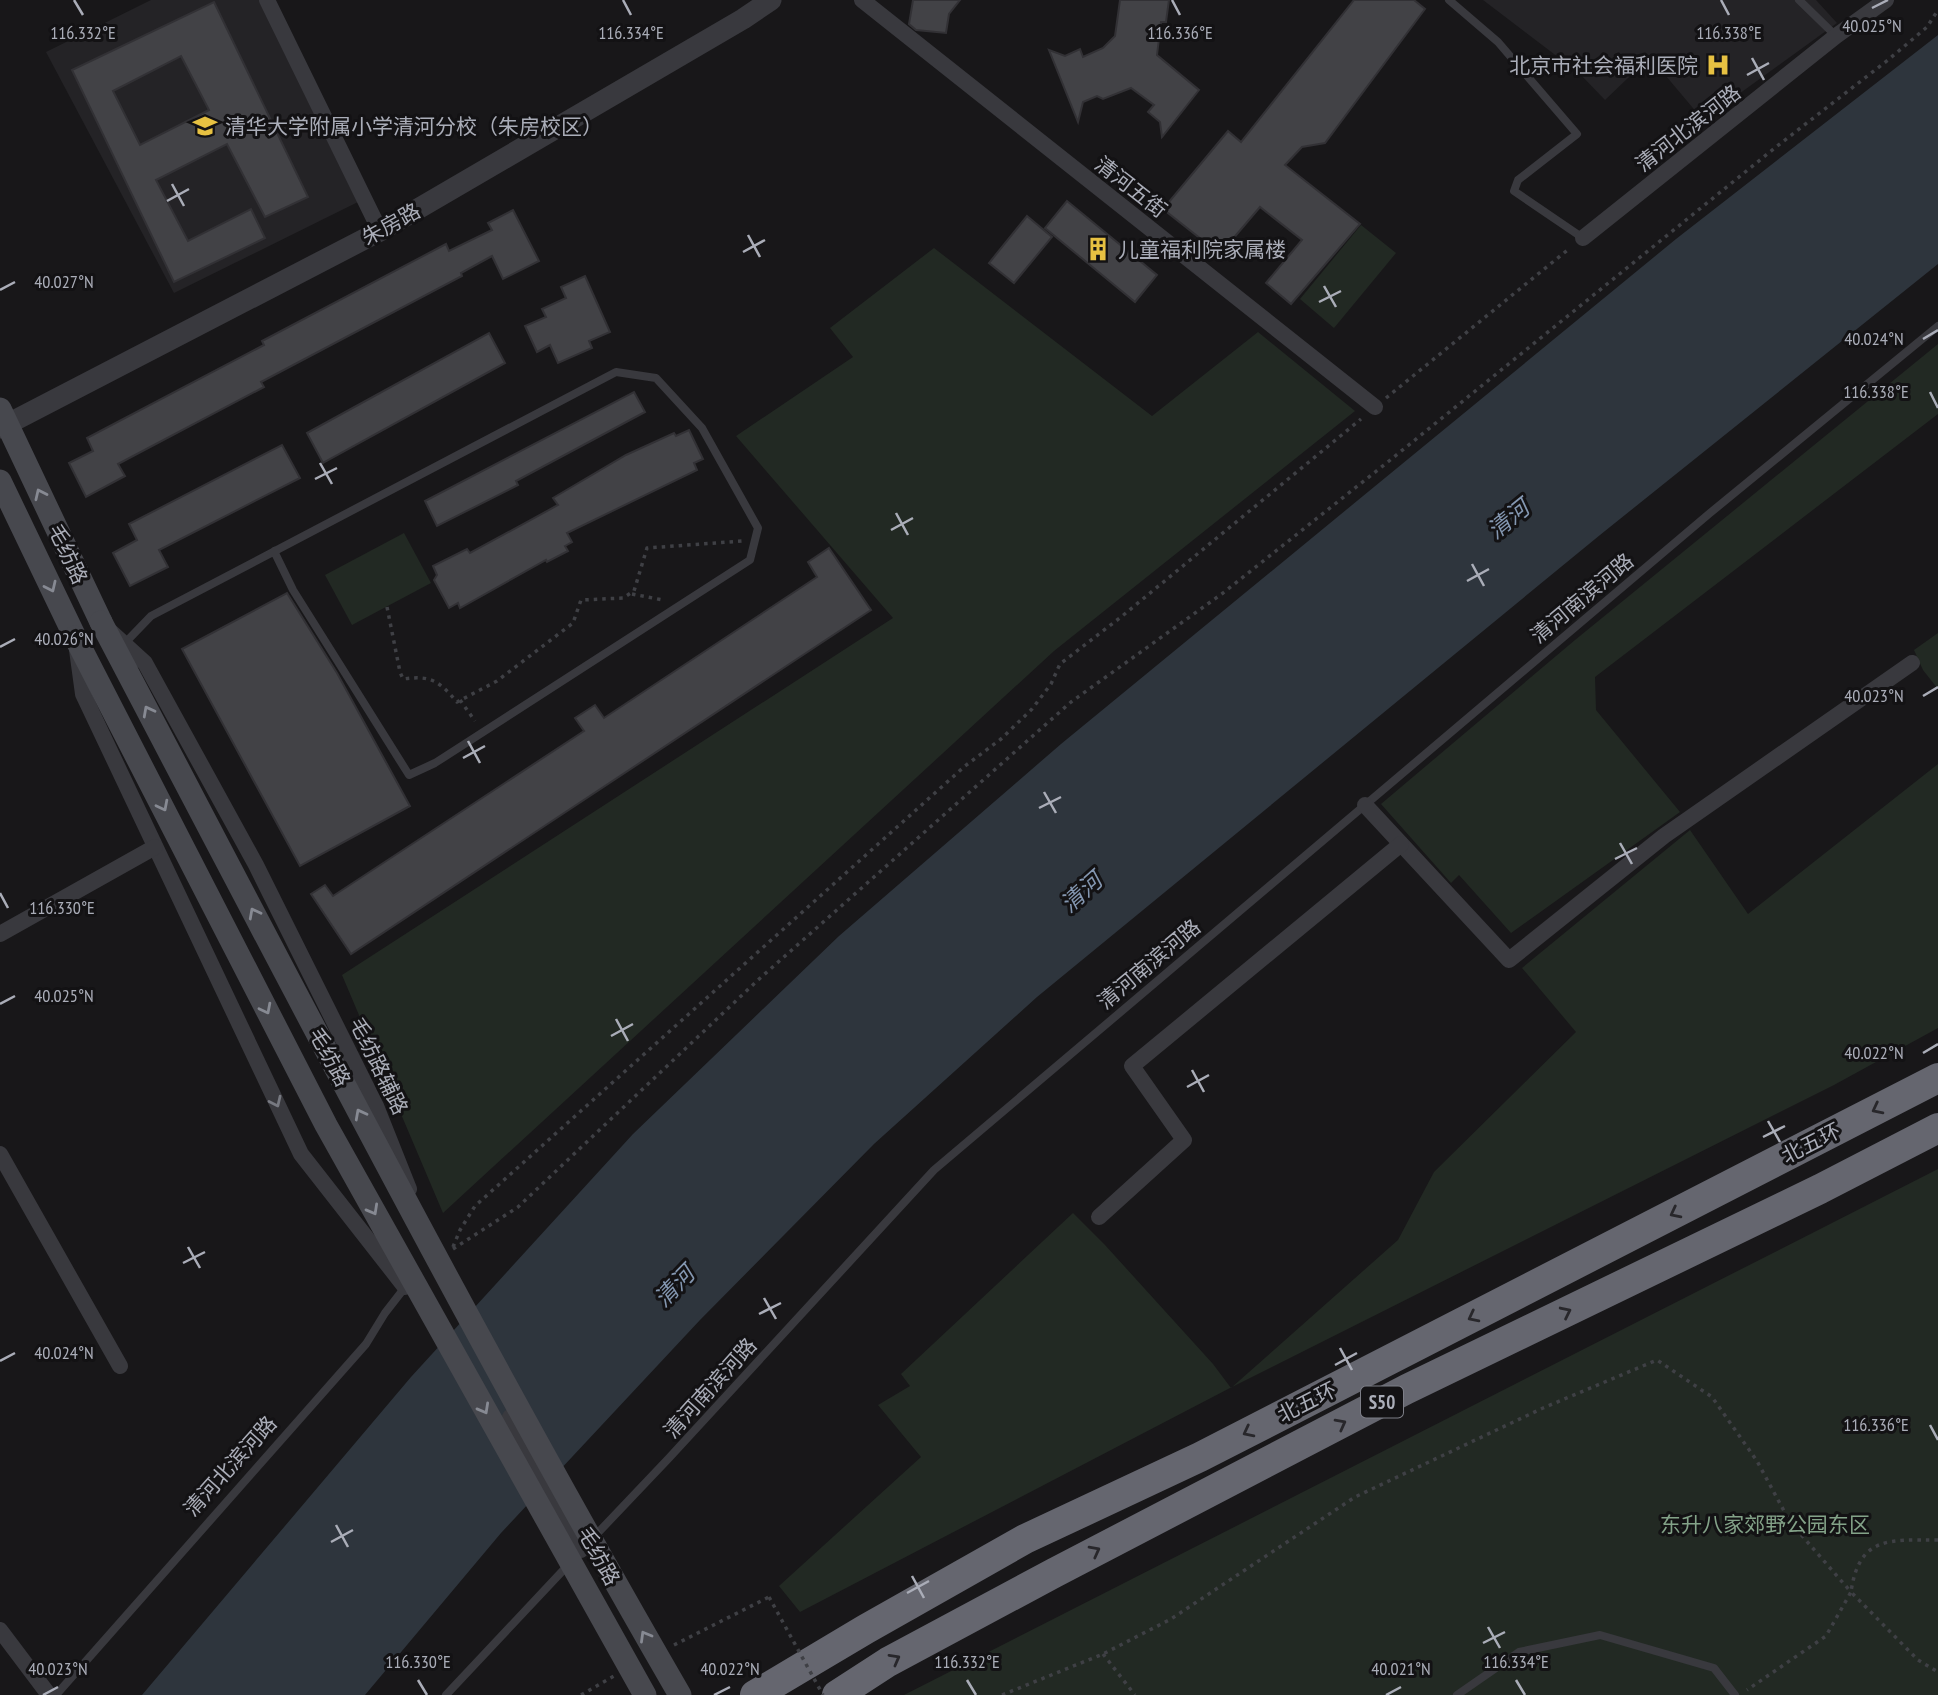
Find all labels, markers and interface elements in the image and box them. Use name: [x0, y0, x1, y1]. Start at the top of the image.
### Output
text: 40.025°N: [1842, 14, 1902, 37]
text: 116.332°E: [50, 21, 116, 44]
text: 116.334°E: [598, 21, 664, 44]
text: 116.336°E: [1147, 21, 1213, 44]
text: 116.338°E: [1696, 21, 1762, 44]
hospital icon: 北京市社会福利医院: [1704, 51, 1732, 79]
place label: 北京市社会福利医院: [1509, 52, 1698, 79]
street label: 清河北滨河路: [1630, 79, 1746, 177]
school or university icon: 清华大学附属小学清河分校（朱房校区）: [191, 112, 219, 140]
place label: 清华大学附属小学清河分校（朱房校区）: [225, 113, 603, 140]
street label: 清河五街: [1090, 151, 1172, 223]
street label: 朱房路: [357, 197, 425, 251]
building icon: 儿童福利院家属楼: [1084, 235, 1112, 263]
place label: 儿童福利院家属楼: [1118, 236, 1286, 263]
text: 40.027°N: [34, 270, 94, 293]
text: 40.024°N: [1844, 327, 1904, 350]
text: 116.338°E: [1843, 380, 1909, 403]
one-way arrow: [34, 489, 48, 501]
water label: 清河: [1481, 491, 1538, 545]
street label: 毛纺路: [42, 520, 94, 588]
street label: 清河南滨河路: [1525, 547, 1639, 649]
one-way arrow: [43, 580, 57, 592]
text: 40.026°N: [34, 627, 94, 650]
text: 40.023°N: [1844, 684, 1904, 707]
one-way arrow: [142, 706, 156, 719]
one-way arrow: [154, 799, 168, 811]
water label: 清河: [1054, 863, 1111, 918]
text: 116.330°E: [29, 896, 95, 919]
one-way arrow: [249, 907, 262, 920]
street label: 清河南滨河路: [1092, 913, 1206, 1015]
text: 40.025°N: [34, 984, 94, 1007]
one-way arrow: [258, 1002, 272, 1014]
street label: 毛纺路辅路: [344, 1013, 414, 1119]
street label: 毛纺路: [303, 1023, 357, 1091]
text: 40.022°N: [1844, 1041, 1904, 1064]
one-way arrow: [268, 1095, 282, 1107]
one-way arrow: [1872, 1101, 1884, 1115]
one-way arrow: [355, 1108, 369, 1121]
street label: 北五环: [1777, 1117, 1845, 1169]
one-way arrow: [365, 1202, 378, 1215]
one-way arrow: [1670, 1205, 1682, 1219]
water label: 清河: [648, 1257, 703, 1313]
one-way arrow: [1559, 1306, 1571, 1320]
one-way arrow: [1467, 1309, 1480, 1323]
street label: 清河南滨河路: [658, 1332, 762, 1444]
text: 40.024°N: [34, 1341, 94, 1364]
street label: 北五环: [1273, 1376, 1341, 1428]
road number: S50: [1361, 1386, 1403, 1418]
one-way arrow: [476, 1401, 489, 1414]
street label: 清河北滨河路: [178, 1410, 282, 1522]
text: 116.336°E: [1843, 1413, 1909, 1436]
one-way arrow: [1333, 1418, 1346, 1432]
one-way arrow: [1243, 1424, 1256, 1438]
park label: 东升八家郊野公园东区: [1660, 1511, 1870, 1538]
street label: 毛纺路: [572, 1522, 626, 1590]
one-way arrow: [1088, 1546, 1101, 1560]
one-way arrow: [640, 1631, 653, 1643]
text: 116.330°E: [385, 1650, 451, 1673]
text: 116.332°E: [934, 1650, 1000, 1673]
text: 116.334°E: [1483, 1650, 1549, 1673]
one-way arrow: [888, 1654, 900, 1667]
text: 40.023°N: [28, 1657, 88, 1680]
text: 40.022°N: [700, 1657, 760, 1680]
text: 40.021°N: [1371, 1657, 1431, 1680]

